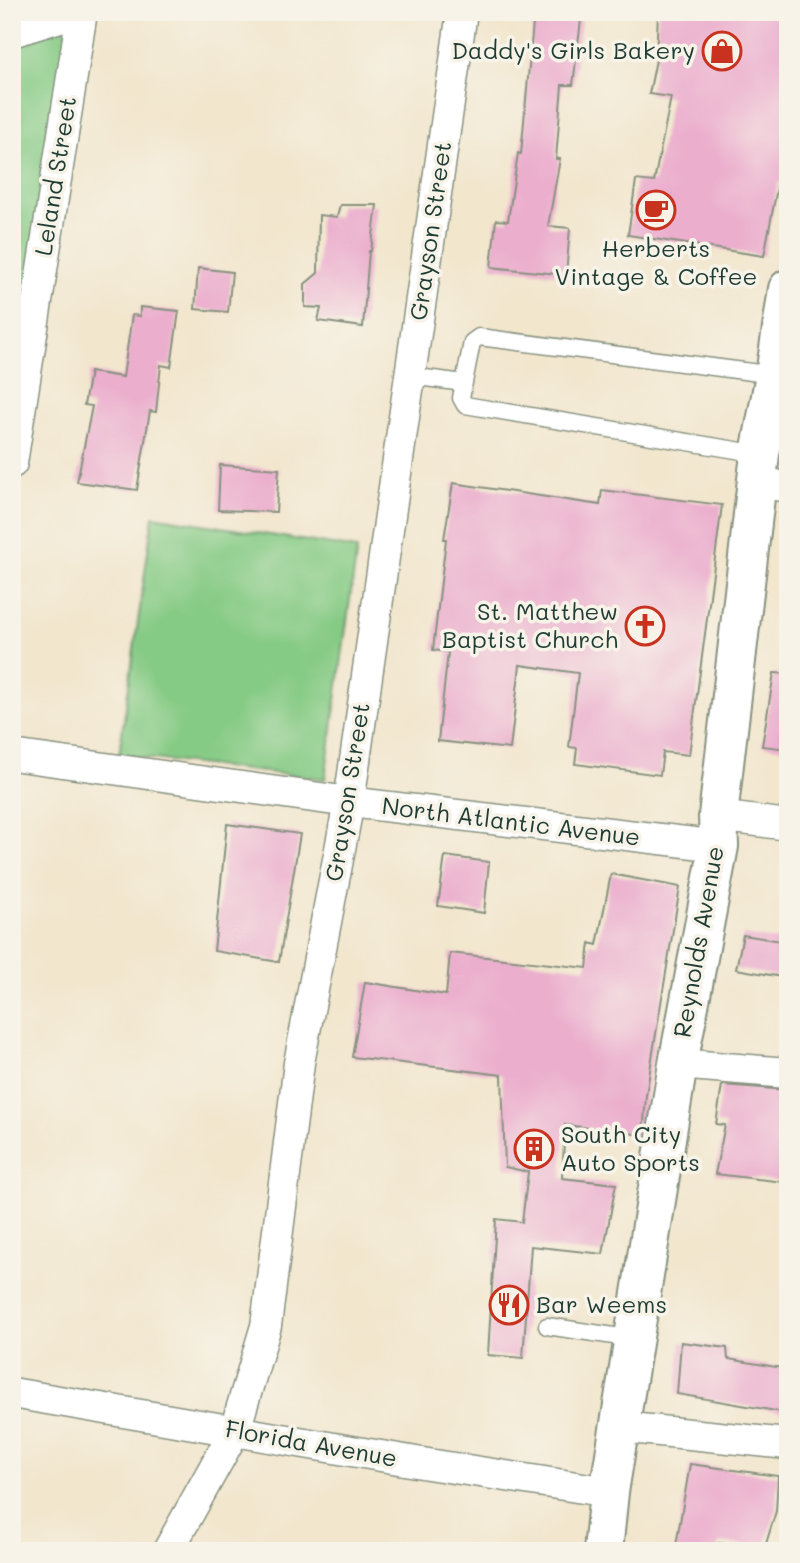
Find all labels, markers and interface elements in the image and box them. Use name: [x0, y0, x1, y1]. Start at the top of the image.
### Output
shop icon: Daddy's Girls Bakery: [701, 30, 743, 72]
place label: Daddy's Girls Bakery: [451, 34, 695, 65]
street label: Leland Street: [27, 94, 82, 258]
street label: Grayson Street: [402, 139, 457, 322]
cafe icon: Herberts Vintage & Coffee: [635, 189, 677, 231]
place label: Herberts Vintage & Coffee: [555, 232, 757, 291]
place label: St. Matthew Baptist Church: [442, 595, 618, 654]
church icon: St. Matthew Baptist Church: [624, 605, 666, 647]
street label: Grayson Street: [317, 700, 376, 883]
street label: North Atlantic Avenue: [380, 789, 642, 852]
street label: Reynolds Avenue: [665, 844, 730, 1040]
place label: South City Auto Sports: [561, 1118, 700, 1177]
building icon: South City Auto Sports: [513, 1128, 555, 1170]
restaurant icon: Bar Weems: [488, 1284, 530, 1326]
place label: Bar Weems: [536, 1288, 667, 1319]
street label: Florida Avenue: [223, 1412, 400, 1473]

